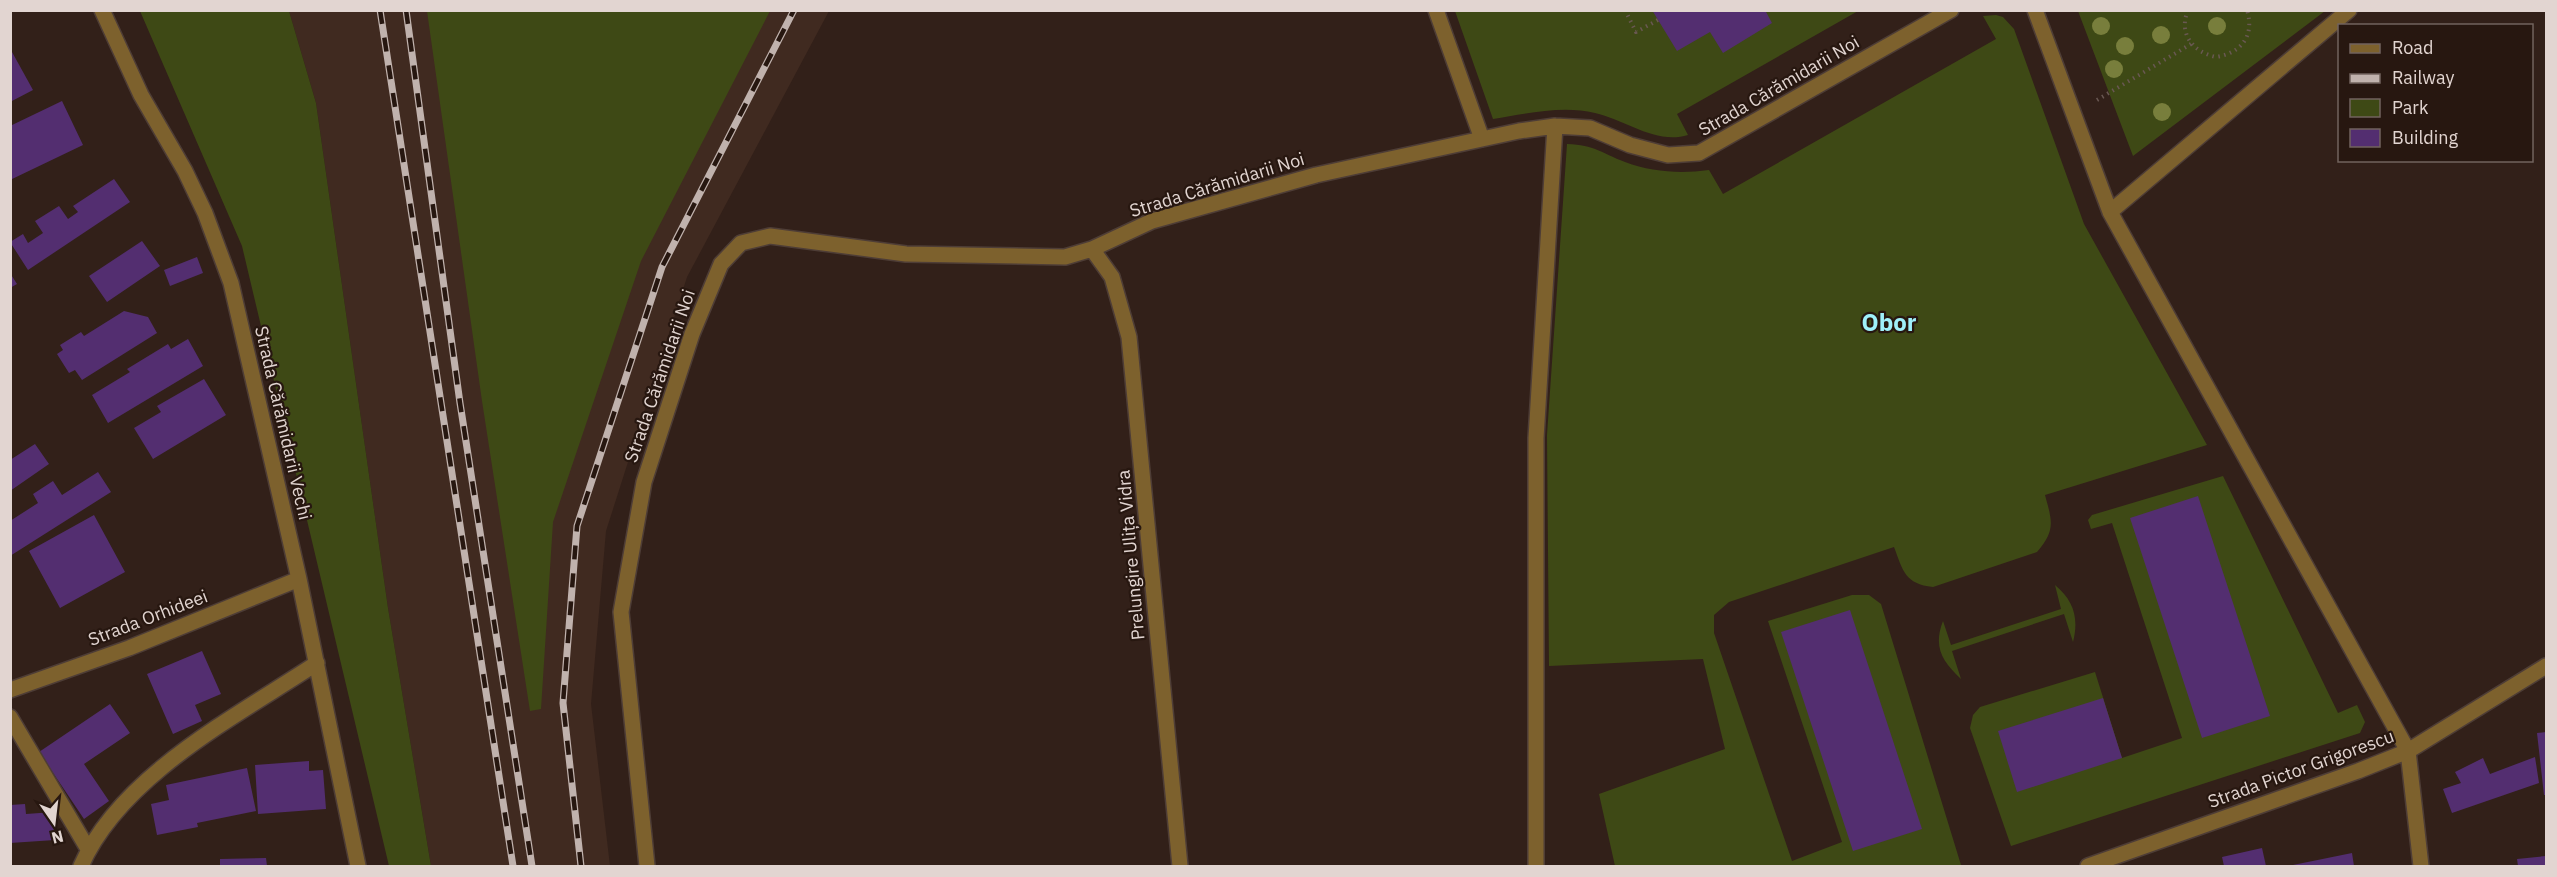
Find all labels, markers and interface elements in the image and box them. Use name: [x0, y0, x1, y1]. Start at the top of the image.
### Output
legend: [2338, 24, 2533, 162]
street label: Strada Cărămidarii Noi: [1694, 30, 1863, 141]
text: Road: [2392, 36, 2433, 59]
text: Railway: [2392, 66, 2454, 89]
text: Park: [2392, 96, 2429, 119]
text: Building: [2392, 126, 2459, 149]
street label: Strada Cărămidarii Noi: [1127, 147, 1307, 222]
street label: Strada Cărămidarii Noi: [619, 286, 700, 465]
district label: Obor: [1862, 306, 1917, 338]
street label: Strada Cărămidarii Vechi: [250, 324, 317, 522]
street label: Prelungire Ulița Vidra: [1112, 469, 1149, 641]
street label: Strada Orhideei: [85, 584, 211, 651]
street label: Strada Pictor Grigorescu: [2205, 724, 2397, 813]
north arrow: [24, 793, 84, 853]
text: N: [50, 826, 66, 849]

